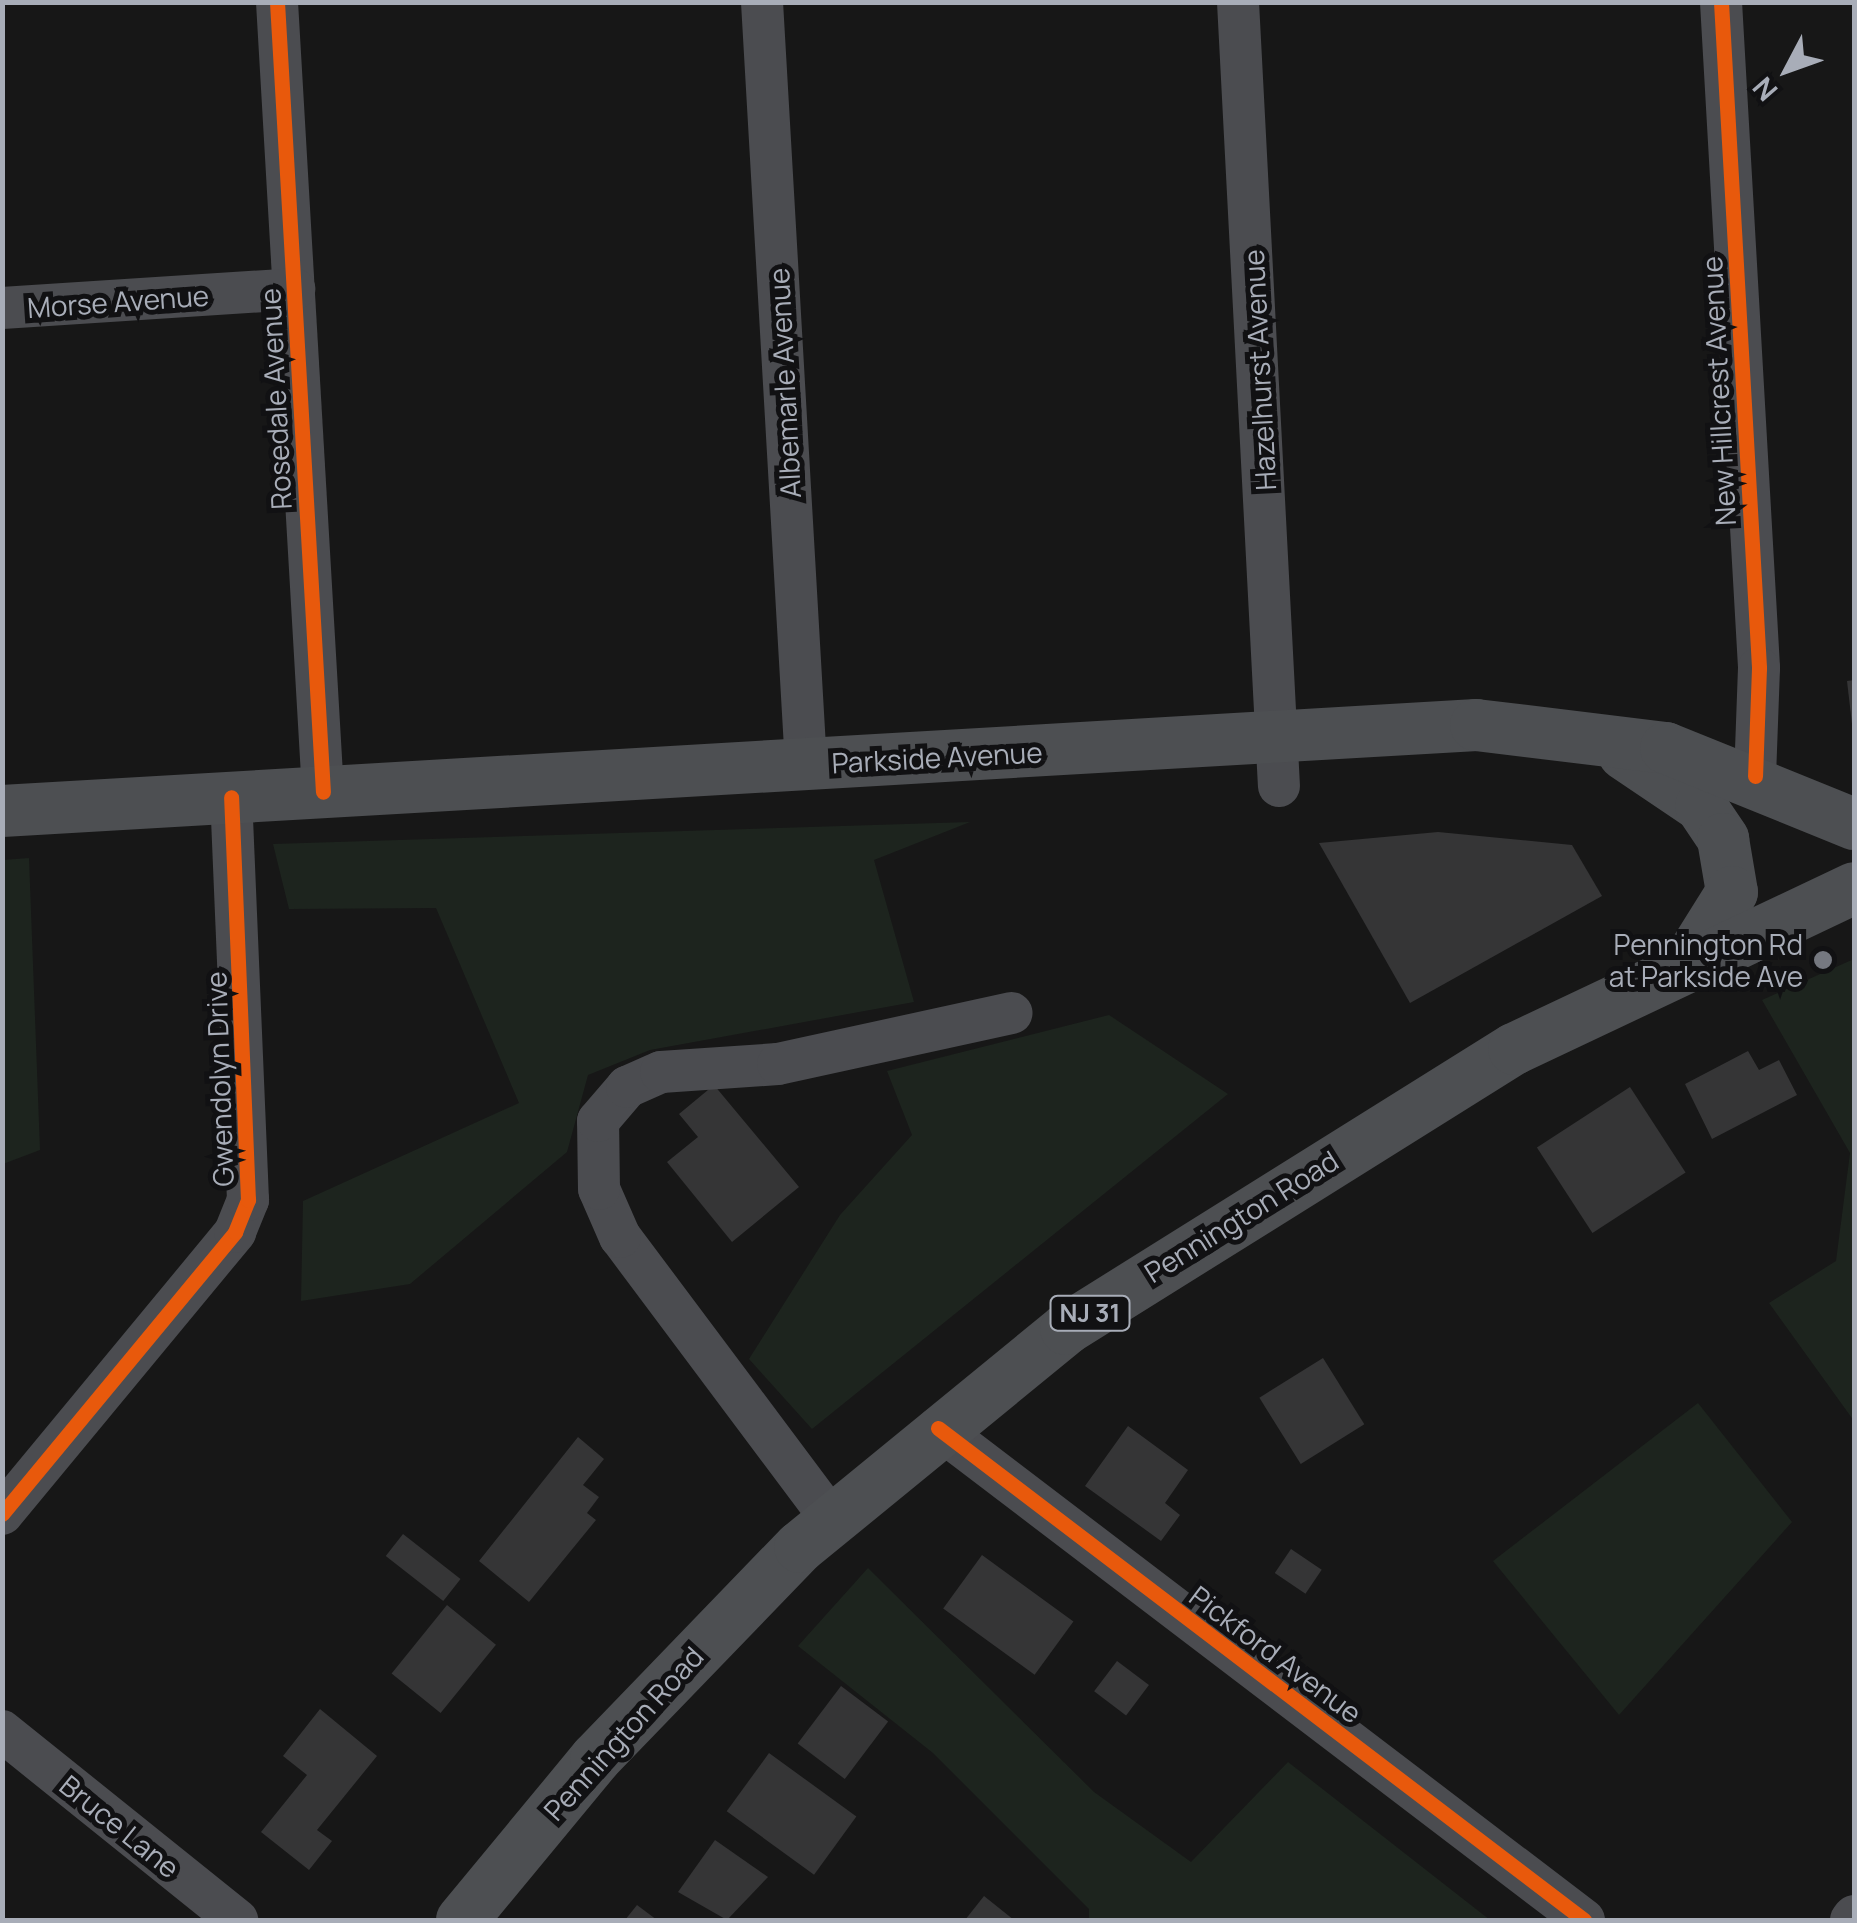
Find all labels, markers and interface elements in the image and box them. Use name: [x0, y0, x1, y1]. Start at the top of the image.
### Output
north arrow: [1737, 20, 1837, 120]
text: N: [1743, 70, 1785, 110]
street label: Hazelhurst Avenue: [1236, 249, 1282, 491]
street label: New Hillcrest Avenue: [1694, 255, 1742, 527]
street label: Albemarle Avenue: [761, 267, 807, 499]
street label: Morse Avenue: [26, 278, 210, 324]
street label: Rosedale Avenue: [252, 287, 298, 511]
street label: Parkside Avenue: [831, 735, 1043, 779]
place label: Pennington Rd at Parkside Ave: [1609, 927, 1803, 993]
marker: Pennington Rd at Parkside Ave: [1812, 949, 1834, 971]
street label: Gwendolyn Drive: [198, 971, 240, 1187]
street label: Pennington Road: [1138, 1143, 1344, 1289]
road number: NJ 31: [1048, 1293, 1132, 1333]
street label: Pickford Avenue: [1183, 1578, 1369, 1730]
street label: Pennington Road: [536, 1639, 710, 1827]
street label: Bruce Lane: [54, 1768, 186, 1884]

